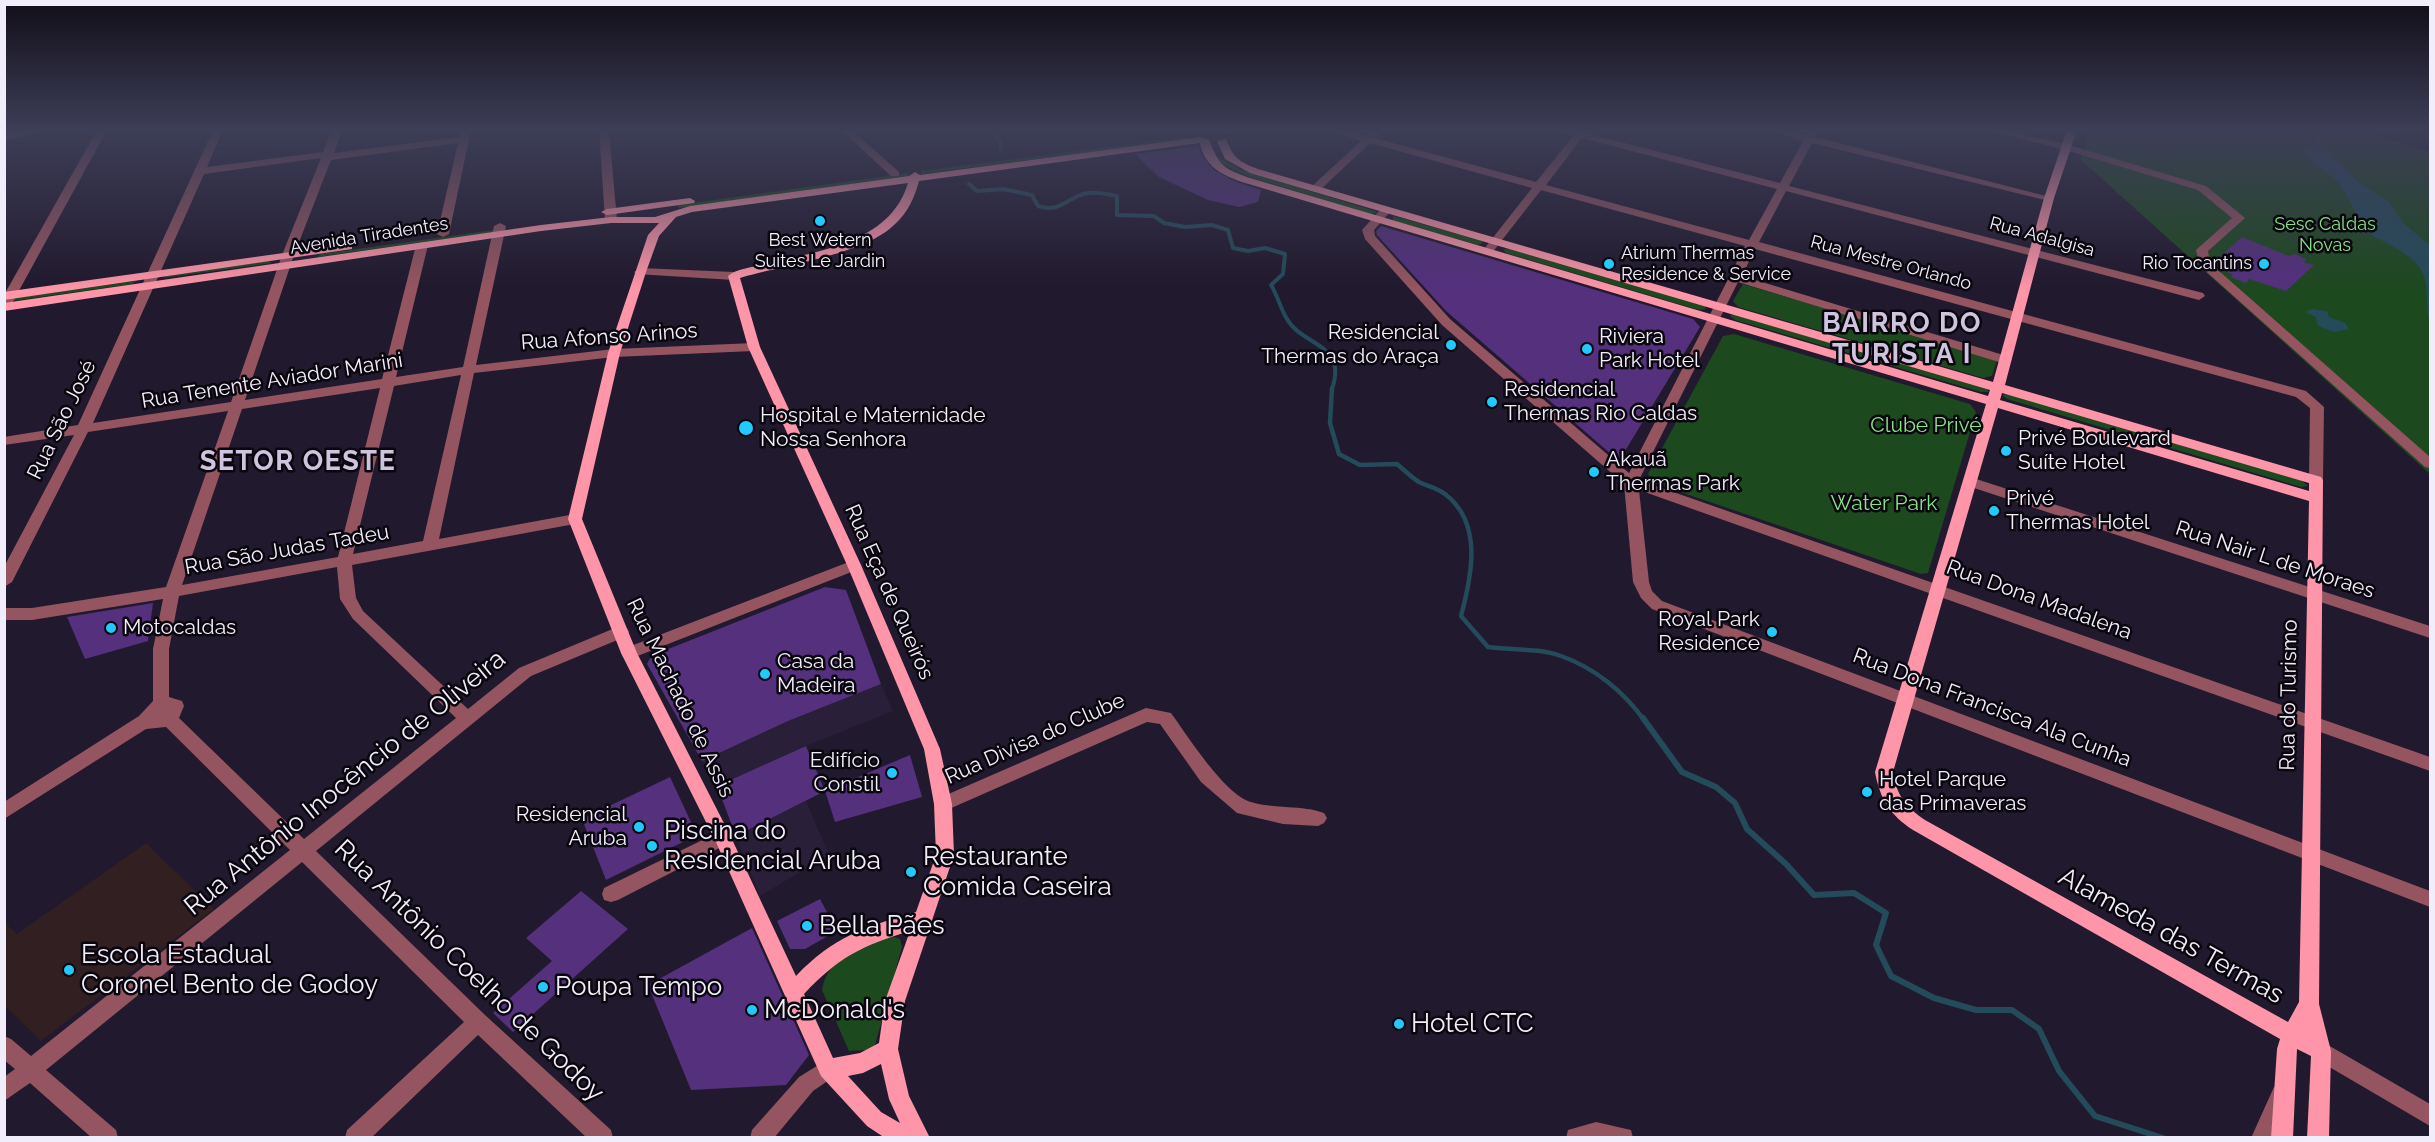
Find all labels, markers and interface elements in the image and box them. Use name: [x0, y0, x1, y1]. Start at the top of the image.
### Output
street label: Avenida Tiradentes: [288, 213, 450, 259]
street label: Rua Adalgisa: [1987, 213, 2097, 261]
marker: Best Wetern Suites Le Jardin: [813, 214, 827, 228]
park label: Sesc Caldas Novas: [2274, 214, 2376, 256]
place label: Best Wetern Suites Le Jardin: [755, 230, 885, 272]
street label: Rua Mestre Orlando: [1808, 231, 1974, 295]
place label: Atrium Thermas Residence & Service: [1621, 243, 1791, 286]
place label: Rio Tocantins: [2142, 253, 2252, 275]
marker: Atrium Thermas Residence & Service: [1602, 257, 1616, 271]
marker: Rio Tocantins: [2257, 257, 2271, 271]
district label: BAIRRO DO TURISTA I: [1822, 308, 1982, 371]
street label: Rua Afonso Arinos: [520, 318, 698, 356]
place label: Residencial Thermas do Araça: [1261, 320, 1439, 370]
place label: Riviera Park Hotel: [1599, 324, 1700, 374]
marker: Residencial Thermas do Araça: [1444, 338, 1458, 352]
marker: Riviera Park Hotel: [1580, 342, 1594, 356]
street label: Rua Tenente Aviador Marini: [139, 348, 405, 414]
street label: Rua São José: [22, 356, 102, 484]
place label: Residencial Thermas Rio Caldas: [1504, 377, 1697, 427]
marker: Residencial Thermas Rio Caldas: [1485, 395, 1499, 409]
place label: Hospital e Maternidade Nossa Senhora: [760, 403, 986, 453]
park label: Clube Privé: [1870, 413, 1982, 439]
marker: Hospital e Maternidade Nossa Senhora: [737, 419, 755, 437]
place label: Privé Boulevard Suíte Hotel: [2018, 426, 2171, 476]
marker: Privé Boulevard Suíte Hotel: [1999, 444, 2013, 458]
district label: SETOR OESTE: [200, 446, 396, 478]
place label: Akauã Thermas Park: [1606, 447, 1740, 497]
marker: Akauã Thermas Park: [1587, 465, 1601, 479]
place label: Privé Thermas Hotel: [2006, 486, 2150, 536]
park label: Water Park: [1830, 491, 1938, 517]
street label: Rua Eça de Queirós: [839, 500, 939, 684]
marker: Privé Thermas Hotel: [1987, 504, 2001, 518]
street label: Rua Nair L de Moraes: [2172, 516, 2378, 604]
street label: Rua São Judas Tadeu: [183, 520, 391, 580]
street label: Rua Dona Madalena: [1943, 555, 2135, 645]
street label: Rua Machado de Assis: [621, 594, 739, 802]
place label: Royal Park Residence: [1658, 607, 1760, 657]
place label: Motocaldas: [123, 615, 236, 641]
street label: Rua do Turismo: [2275, 619, 2303, 771]
marker: Motocaldas: [104, 621, 118, 635]
marker: Royal Park Residence: [1765, 625, 1779, 639]
street label: Rua Dona Francisca Ala Cunha: [1849, 643, 2135, 773]
street label: Rua Antônio Inocêncio de Oliveira: [178, 644, 512, 922]
place label: Casa da Madeira: [777, 649, 855, 699]
marker: Casa da Madeira: [758, 667, 772, 681]
street label: Rua Divisa do Clube: [941, 688, 1129, 790]
place label: Edifício Constil: [810, 748, 880, 798]
marker: Edifício Constil: [885, 766, 899, 780]
place label: Hotel Parque das Primaveras: [1879, 767, 2026, 817]
marker: Hotel Parque das Primaveras: [1860, 785, 1874, 799]
place label: Residencial Aruba: [516, 802, 627, 852]
place label: Piscina do Residencial Aruba: [664, 815, 881, 876]
marker: Residencial Aruba: [632, 820, 646, 834]
street label: Rua Antônio Coelho de Godoy: [328, 834, 610, 1108]
marker: Piscina do Residencial Aruba: [645, 839, 659, 853]
place label: Restaurante Comida Caseira: [923, 841, 1112, 903]
street label: Alameda das Termas: [2053, 861, 2289, 1011]
marker: Restaurante Comida Caseira: [904, 865, 918, 879]
place label: Bella Pães: [819, 910, 945, 942]
marker: Bella Pães: [800, 919, 814, 933]
place label: Escola Estadual Coronel Bento de Godoy: [81, 939, 378, 1000]
marker: Escola Estadual Coronel Bento de Godoy: [62, 963, 76, 977]
place label: Poupa Tempo: [555, 971, 722, 1003]
marker: Poupa Tempo: [536, 980, 550, 994]
place label: McDonald's: [764, 994, 905, 1026]
marker: McDonald's: [745, 1003, 759, 1017]
place label: Hotel CTC: [1411, 1008, 1534, 1040]
marker: Hotel CTC: [1392, 1017, 1406, 1031]

